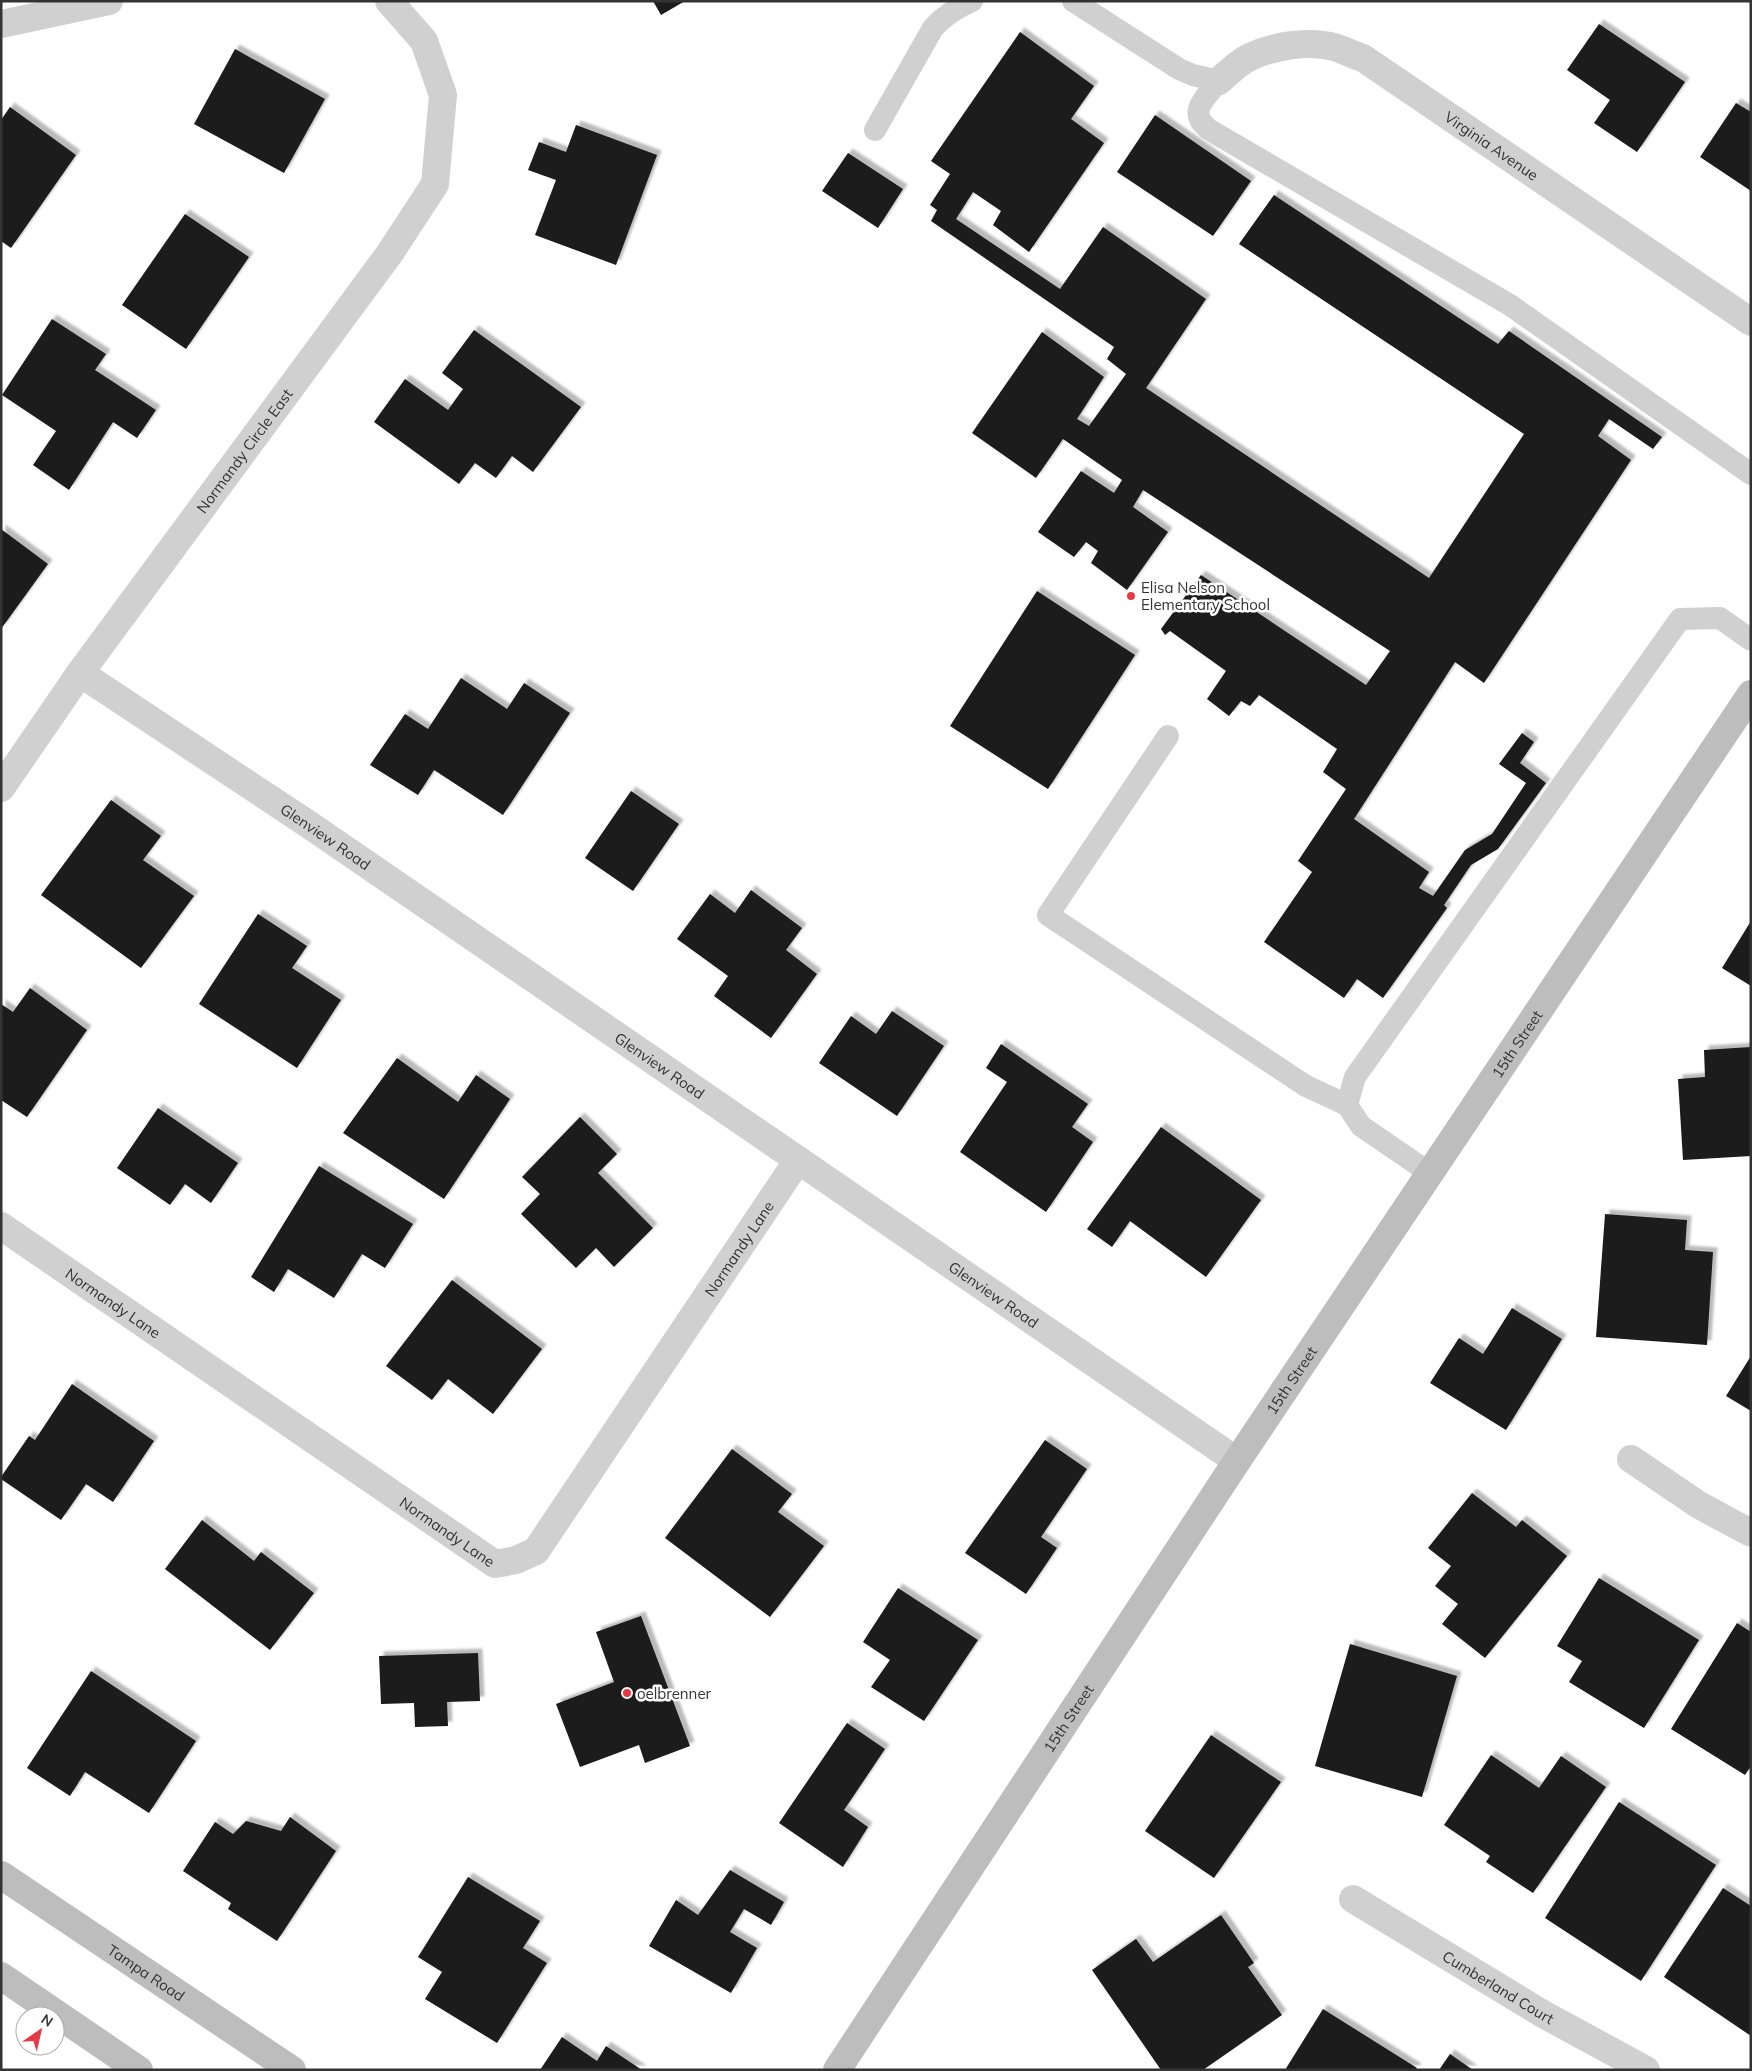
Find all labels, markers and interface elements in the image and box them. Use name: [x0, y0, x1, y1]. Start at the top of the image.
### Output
street label: Virginia Avenue: [1441, 107, 1542, 184]
street label: Normandy Circle East: [192, 385, 296, 516]
place label: Elisa Nelson Elementary School: [1141, 578, 1270, 614]
marker: Elisa Nelson Elementary School: [1125, 590, 1137, 602]
street label: Glenview Road: [277, 799, 374, 874]
street label: 15th Street: [1487, 1006, 1546, 1081]
street label: Glenview Road: [611, 1028, 708, 1103]
street label: Normandy Lane: [700, 1197, 778, 1300]
street label: Glenview Road: [945, 1257, 1042, 1332]
street label: Normandy Lane: [62, 1264, 165, 1342]
street label: 15th Street: [1262, 1343, 1321, 1418]
street label: Normandy Lane: [396, 1492, 499, 1571]
street label: 15th Street: [1039, 1680, 1097, 1756]
place label: oelbrenner: [637, 1684, 712, 1703]
marker: oelbrenner: [621, 1687, 633, 1699]
street label: Tampa Road: [104, 1940, 189, 2005]
street label: Cumberland Court: [1439, 1946, 1558, 2028]
north arrow: [15, 2006, 65, 2056]
text: N: [38, 2010, 57, 2031]

